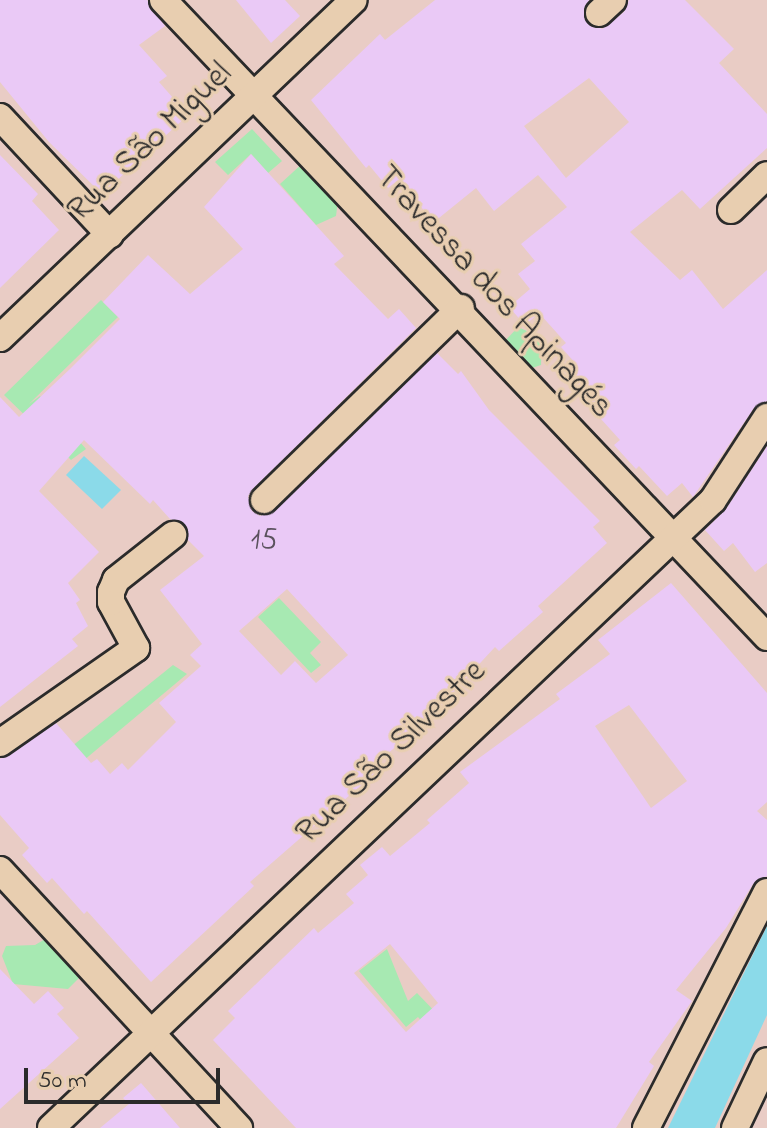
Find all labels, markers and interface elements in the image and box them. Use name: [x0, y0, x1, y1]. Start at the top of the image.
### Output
street label: Rua São Miguel: [60, 54, 242, 232]
street label: Travessa dos Apinagés: [365, 158, 621, 428]
house number: 15: [251, 523, 277, 559]
street label: Rua São Silvestre: [289, 652, 495, 854]
scale bar: [28, 1052, 224, 1102]
text: 50 m: [38, 1064, 87, 1099]

